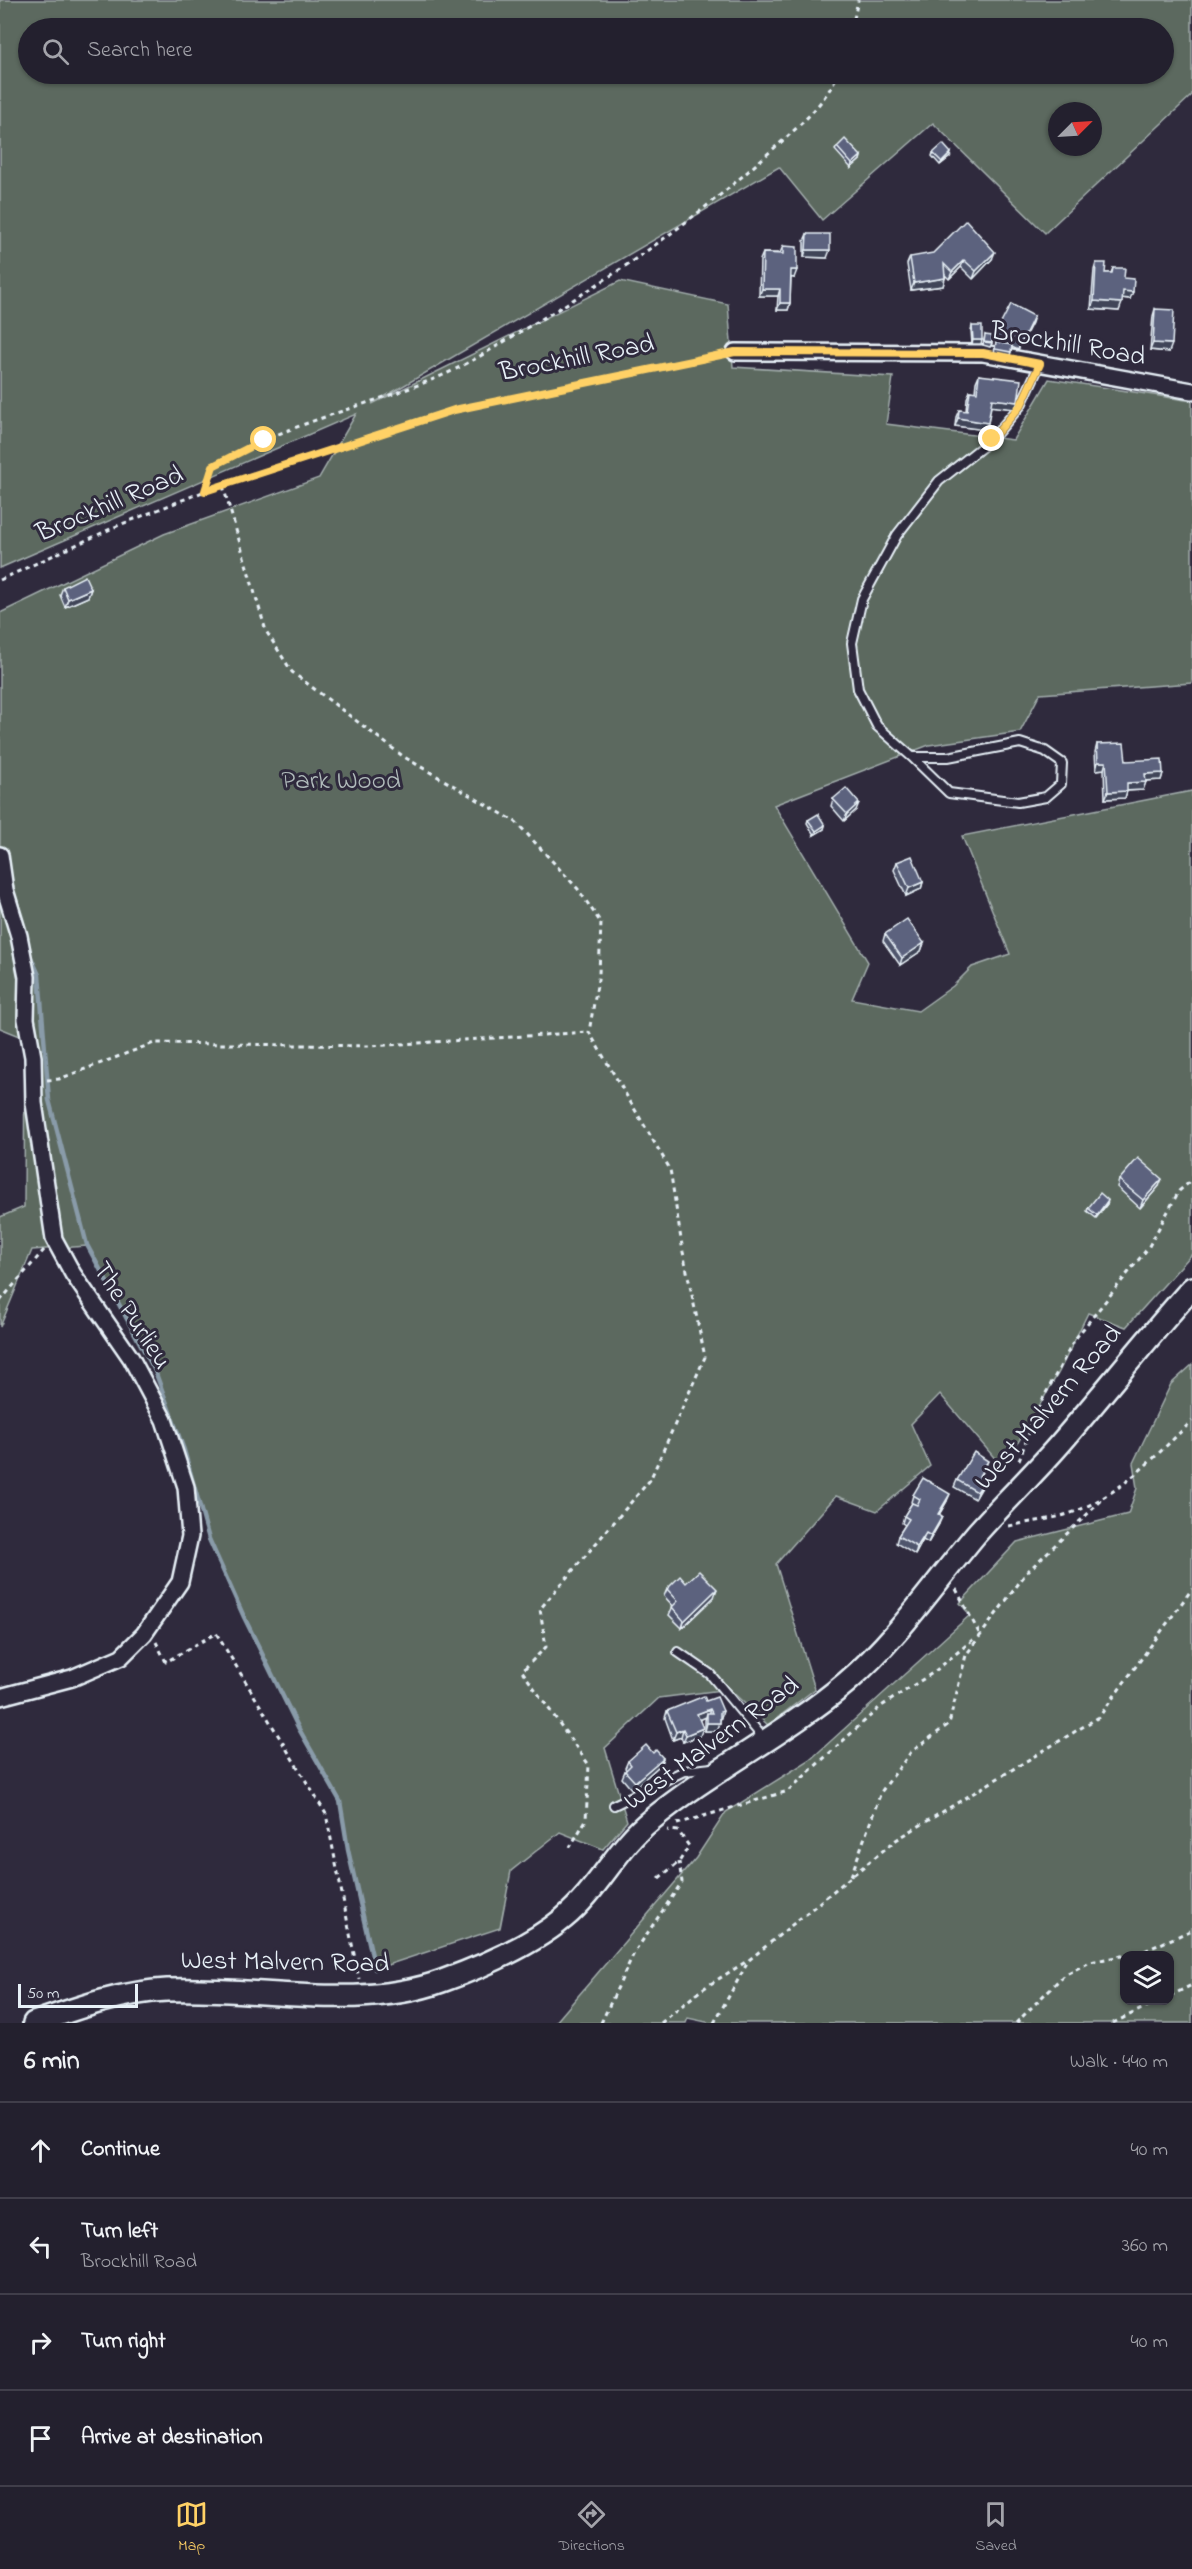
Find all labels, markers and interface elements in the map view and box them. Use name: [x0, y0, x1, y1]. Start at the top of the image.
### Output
search box: [18, 18, 1174, 84]
icon: search: [39, 35, 72, 68]
text: Search here: [87, 35, 192, 67]
north arrow: [1048, 102, 1102, 156]
street label: Brockhill Road: [986, 312, 1149, 378]
street label: Brockhill Road: [495, 325, 658, 393]
route end: [978, 425, 1004, 451]
route start: [250, 426, 276, 452]
street label: Brockhill Road: [29, 456, 190, 554]
park label: Park Wood: [281, 762, 401, 801]
street label: The Purlieu: [81, 1254, 181, 1378]
street label: West Malvern Road: [966, 1316, 1132, 1500]
street label: West Malvern Road: [616, 1667, 808, 1821]
street label: West Malvern Road: [180, 1942, 390, 1984]
map controls: [1120, 1951, 1174, 2005]
button: layers: [1120, 1951, 1174, 2005]
scale bar: [18, 1981, 138, 2008]
text: 50 m: [27, 1982, 59, 2006]
text: 6 min: [24, 2043, 80, 2081]
text: Walk · 440 m: [1070, 2048, 1168, 2077]
icon: ahead: [24, 2134, 57, 2167]
text: Continue: [81, 2134, 160, 2166]
text: 40 m: [1131, 2136, 1168, 2165]
text: Turn left: [81, 2216, 158, 2248]
icon: left: [24, 2230, 57, 2263]
text: 360 m: [1122, 2232, 1168, 2261]
text: Brockhill Road: [81, 2248, 197, 2277]
icon: right: [24, 2326, 57, 2359]
text: Turn right: [81, 2326, 166, 2358]
text: 40 m: [1131, 2328, 1168, 2357]
icon: arrive: [24, 2422, 57, 2455]
text: Arrive at destination: [81, 2422, 263, 2454]
tab: Map: [175, 2498, 208, 2558]
tab: Directions: [558, 2498, 625, 2558]
tab: Saved: [975, 2498, 1017, 2558]

